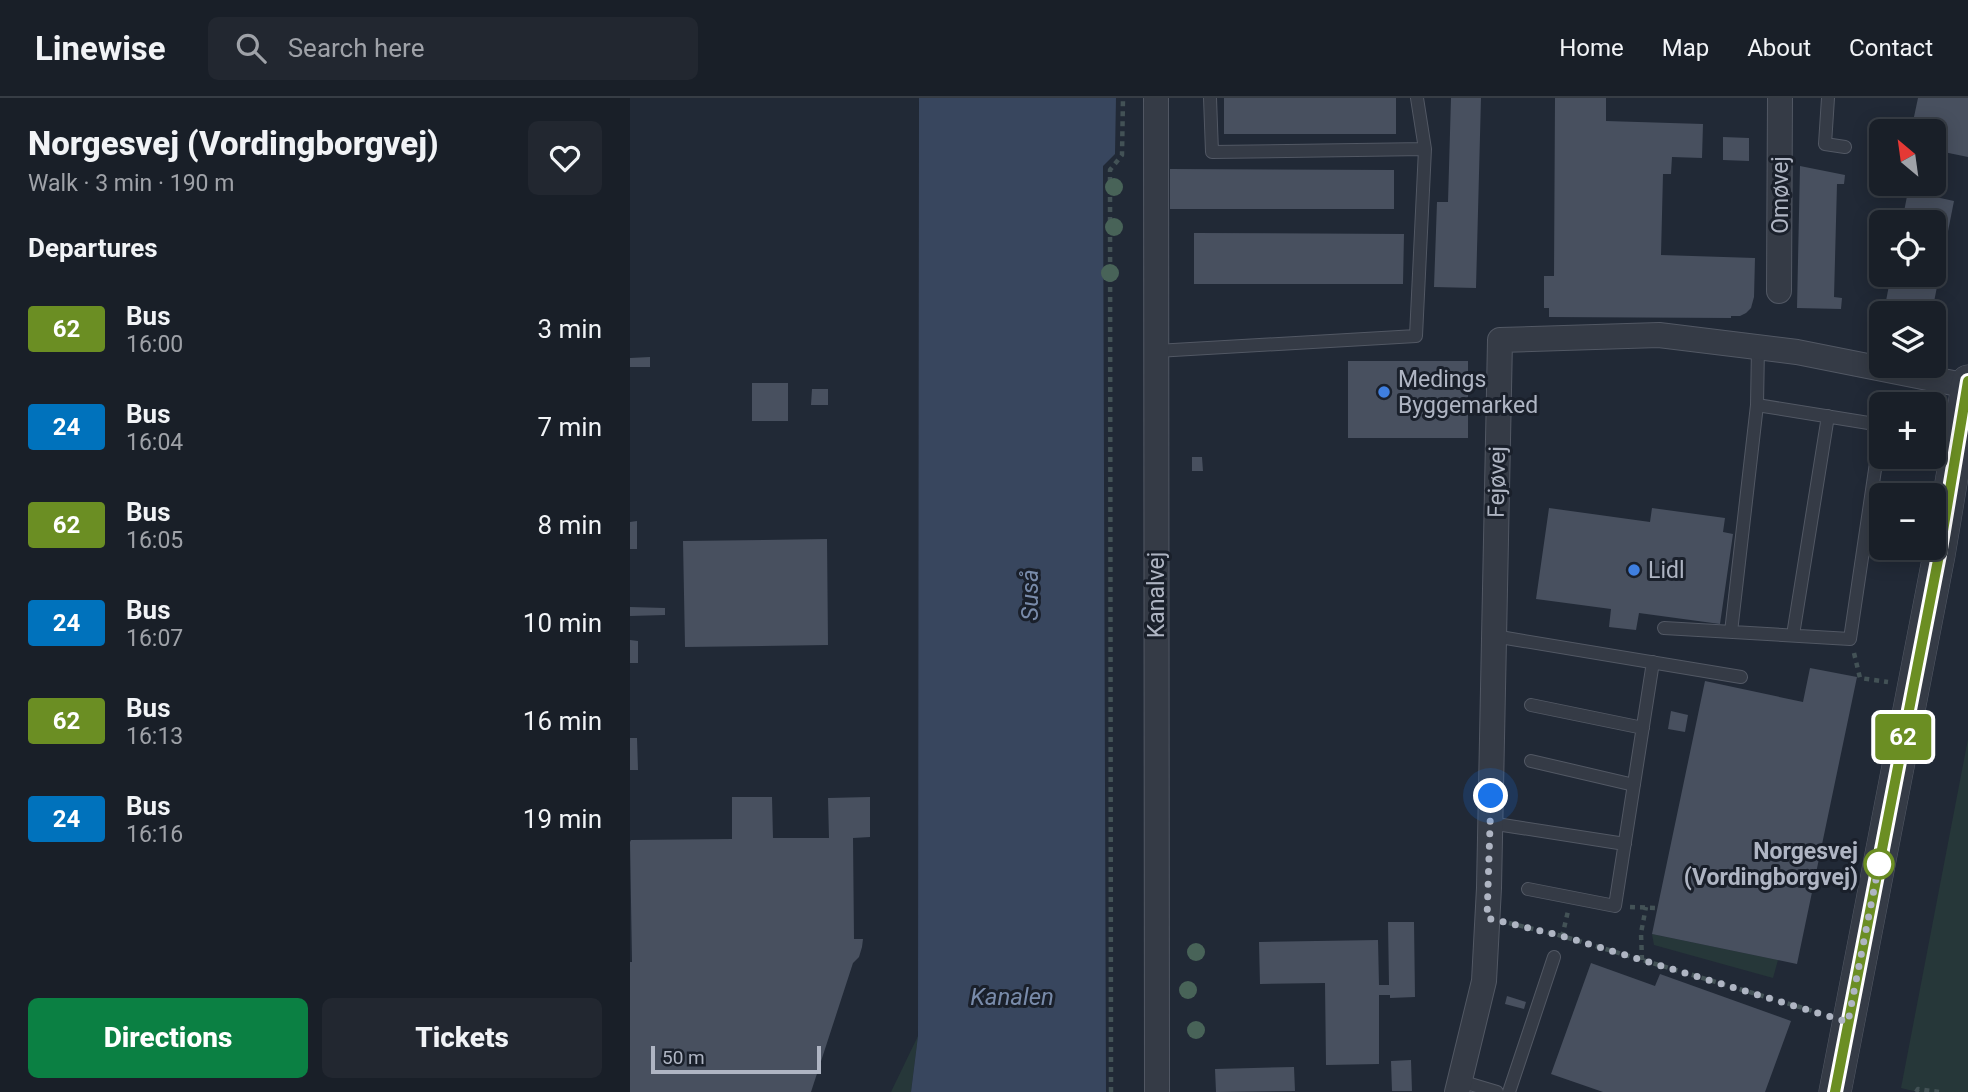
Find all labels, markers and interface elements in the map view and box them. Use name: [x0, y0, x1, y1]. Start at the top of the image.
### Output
search box: [208, 17, 698, 80]
text: Linewise: [35, 29, 166, 68]
icon: search: [232, 29, 270, 67]
text: Search here: [288, 33, 424, 63]
text: Home: [1559, 34, 1624, 62]
text: Map: [1662, 34, 1709, 62]
text: About: [1747, 34, 1811, 62]
text: Contact: [1849, 34, 1933, 62]
north arrow: [1869, 119, 1946, 196]
map controls: [1869, 119, 1946, 560]
button: heart: [528, 121, 602, 195]
text: Norgesvej (Vordingborgvej): [28, 124, 439, 163]
street label: Omøvej: [1767, 156, 1794, 234]
text: Walk · 3 min · 190 m: [28, 170, 234, 197]
button: locate: [1869, 210, 1946, 287]
text: Departures: [28, 233, 158, 263]
text: Bus: [126, 301, 171, 331]
button: layers: [1869, 301, 1946, 378]
text: 3 min: [537, 314, 602, 344]
text: 62: [53, 315, 80, 343]
text: 16:00: [126, 331, 183, 358]
place label: Medings Byggemarked: [1398, 366, 1538, 419]
marker: Medings Byggemarked: [1376, 384, 1392, 400]
button: +: [1869, 392, 1946, 469]
text: Bus: [126, 399, 171, 429]
text: 7 min: [537, 412, 602, 442]
text: 24: [53, 413, 80, 441]
text: 16:04: [126, 429, 183, 456]
street label: Fejøvej: [1483, 446, 1511, 518]
button: −: [1869, 483, 1946, 560]
text: Bus: [126, 497, 171, 527]
text: 8 min: [537, 510, 602, 540]
text: 62: [53, 511, 80, 539]
text: 16:05: [126, 527, 183, 554]
street label: Kanalvej: [1143, 552, 1170, 638]
place label: Lidl: [1648, 557, 1685, 584]
marker: Lidl: [1626, 562, 1642, 578]
water label: Suså: [1016, 569, 1044, 621]
text: Bus: [126, 595, 171, 625]
text: 10 min: [523, 608, 602, 638]
text: 24: [53, 609, 80, 637]
text: 16:07: [126, 625, 183, 652]
text: Bus: [126, 693, 171, 723]
text: 16 min: [523, 706, 602, 736]
text: 62: [53, 707, 80, 735]
line badge: 62: [1872, 714, 1934, 760]
text: 16:13: [126, 723, 183, 750]
text: 62: [1889, 723, 1917, 751]
your location: [1473, 778, 1508, 813]
text: Bus: [126, 791, 171, 821]
text: 19 min: [523, 804, 602, 834]
text: 24: [53, 805, 80, 833]
text: 16:16: [126, 821, 183, 848]
place label: Norgesvej (Vordingborgvej): [1684, 838, 1858, 891]
marker: Norgesvej (Vordingborgvej): [1864, 849, 1894, 879]
water label: Kanalen: [970, 983, 1054, 1011]
button: Directions: [28, 998, 308, 1078]
button: Tickets: [322, 998, 602, 1078]
scale bar: [651, 1043, 821, 1075]
text: 50 m: [662, 1046, 705, 1069]

